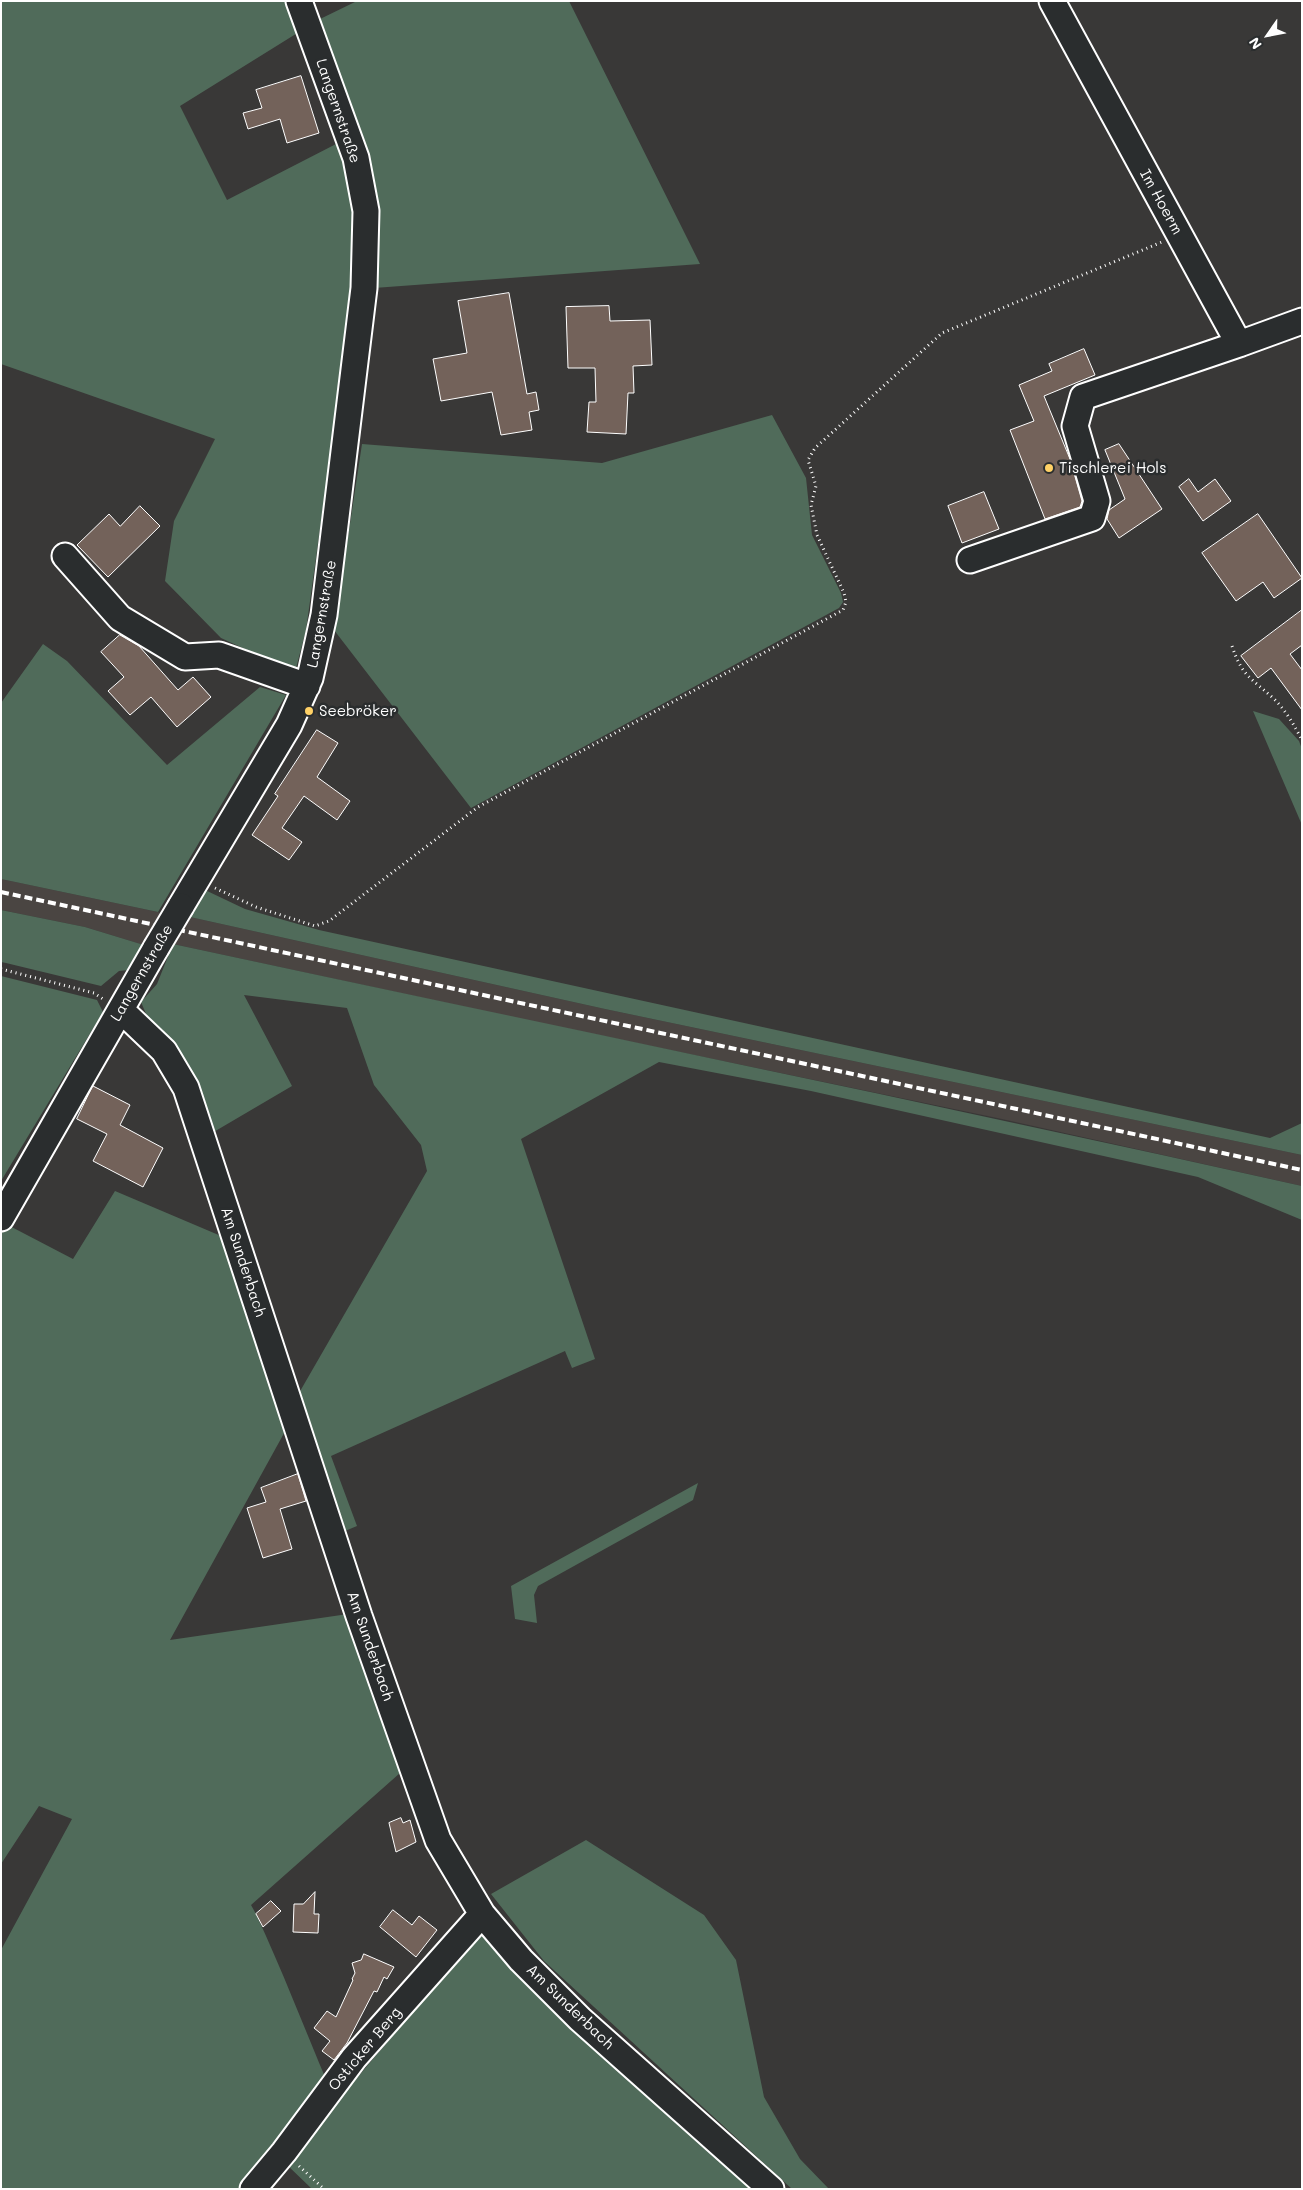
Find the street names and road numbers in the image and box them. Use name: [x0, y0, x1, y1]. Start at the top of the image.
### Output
street label: Langernstraße: [312, 57, 364, 165]
street label: Im Hoerm: [1136, 166, 1186, 238]
street label: Langernstraße: [304, 559, 340, 669]
street label: Langernstraße: [107, 921, 177, 1025]
street label: Am Sunderbach: [217, 1205, 269, 1319]
street label: Am Sunderbach: [343, 1589, 397, 1703]
street label: Am Sunderbach: [523, 1961, 617, 2053]
street label: Osticker Berg: [325, 2004, 405, 2094]

